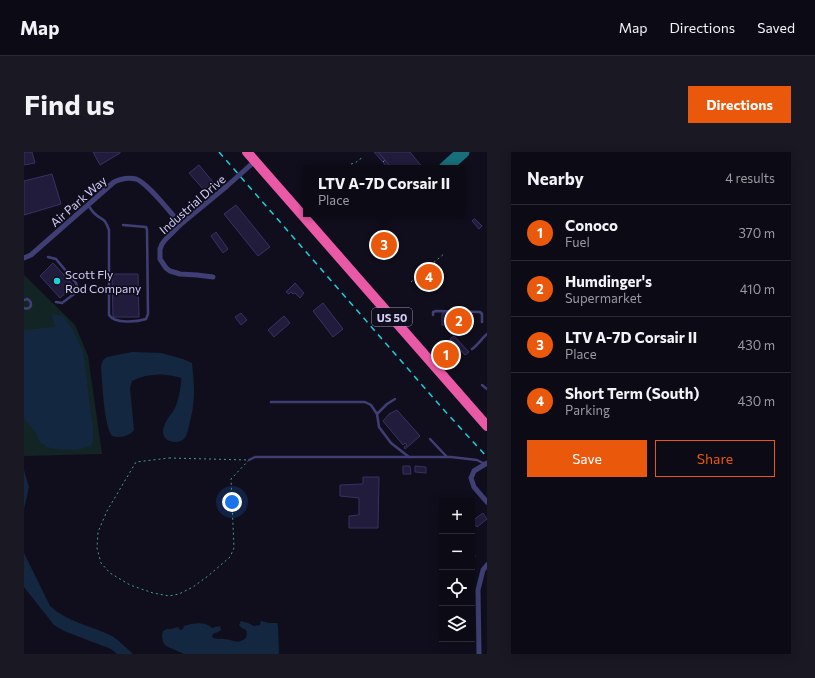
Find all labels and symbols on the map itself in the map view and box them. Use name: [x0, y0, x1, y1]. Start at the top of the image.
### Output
street label: Industrial Drive: [156, 172, 228, 236]
street label: Air Park Way: [47, 173, 109, 229]
pin: 3: [371, 230, 397, 260]
pin: 4: [416, 262, 442, 292]
place label: Scott Fly Rod Company: [65, 267, 141, 295]
marker: Scott Fly Rod Company: [52, 276, 62, 286]
pin: 2: [446, 306, 472, 336]
road number: US 50: [372, 308, 412, 326]
pin: 1: [433, 340, 459, 370]
your location: [222, 492, 242, 512]

